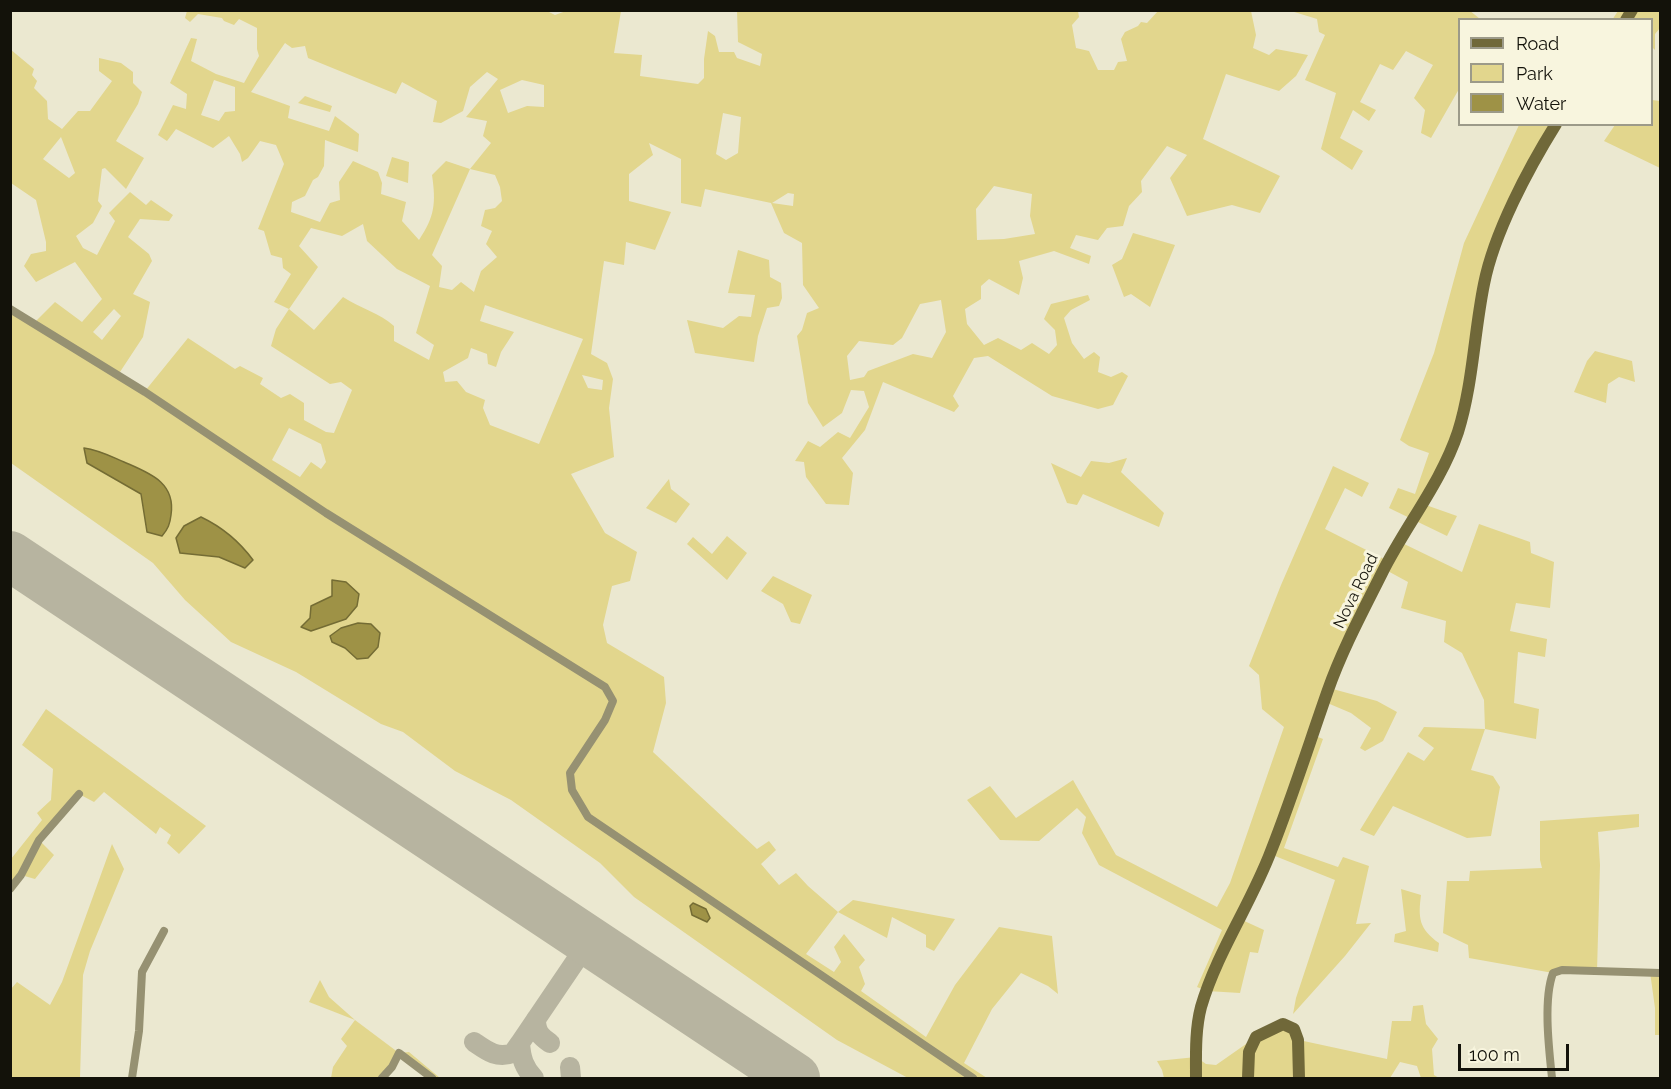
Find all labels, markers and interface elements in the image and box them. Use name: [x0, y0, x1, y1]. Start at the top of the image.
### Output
legend: [1458, 18, 1653, 126]
text: Road: [1516, 33, 1559, 54]
text: Park: [1516, 63, 1553, 84]
text: Water: [1516, 93, 1566, 114]
street label: Nova Road: [1330, 550, 1382, 632]
scale bar: [1461, 1032, 1572, 1070]
text: 100 m: [1469, 1044, 1520, 1065]

